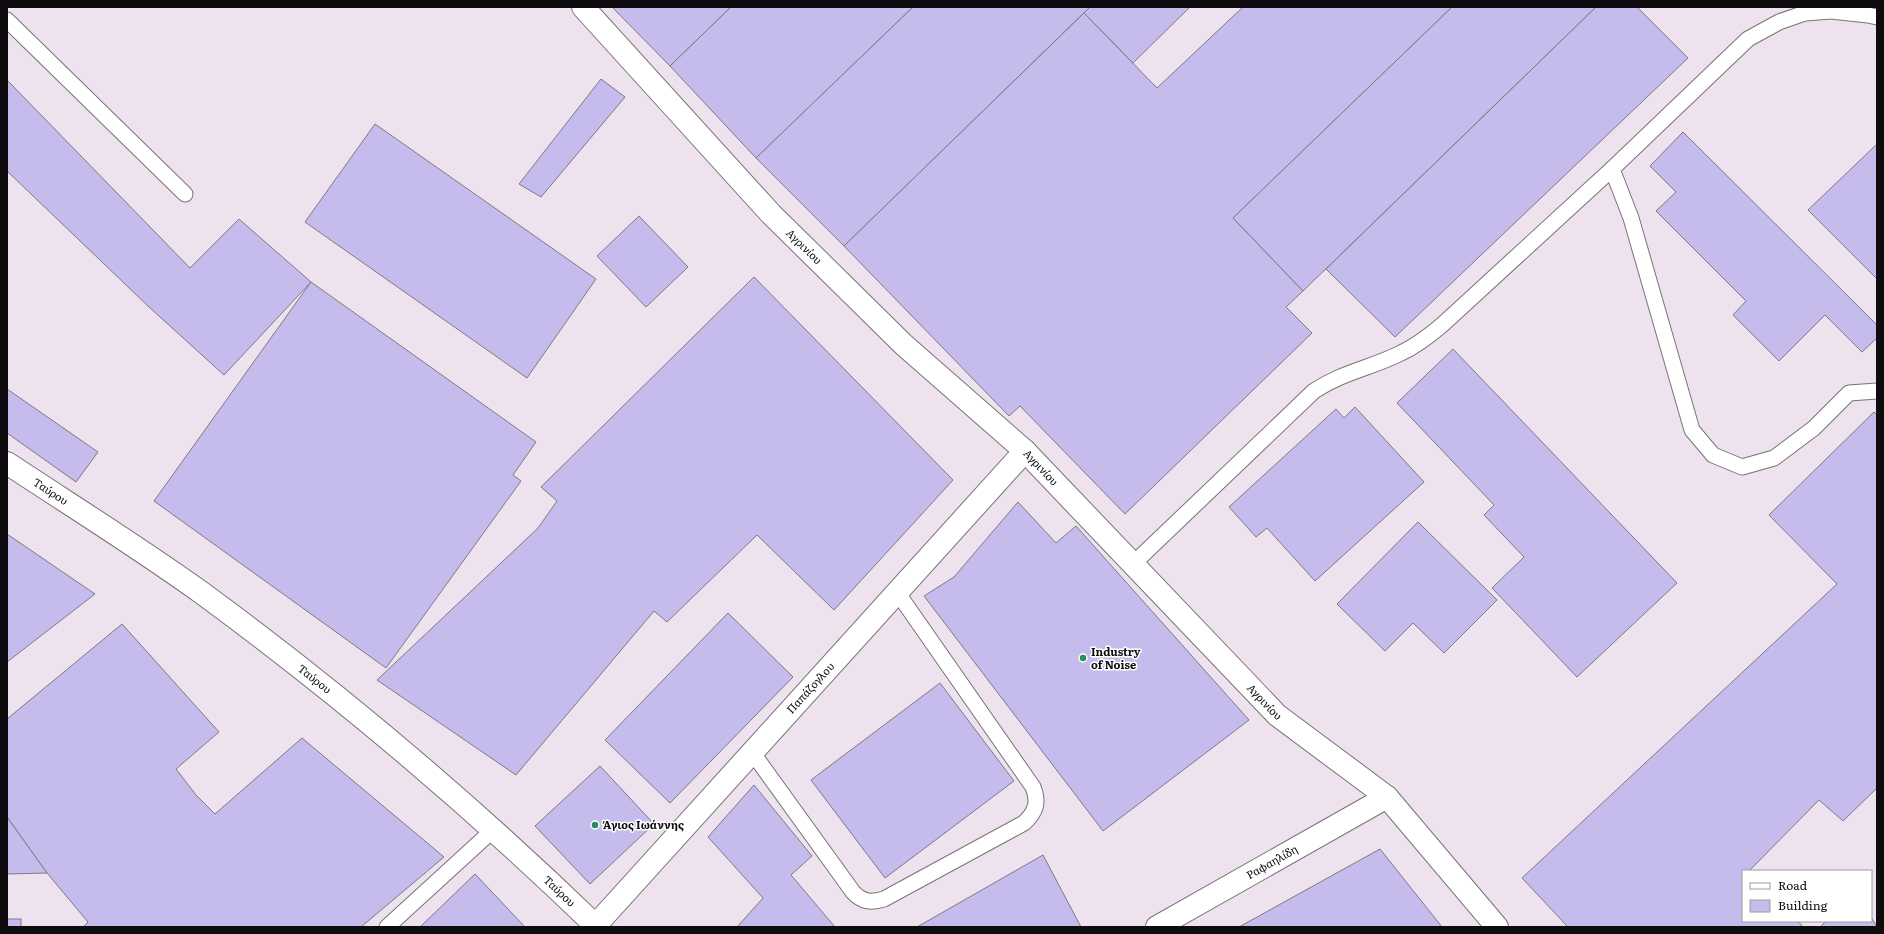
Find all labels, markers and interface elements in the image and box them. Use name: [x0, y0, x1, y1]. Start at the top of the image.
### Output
street label: Αγρινίου: [783, 224, 826, 267]
street label: Αγρινίου: [1020, 445, 1063, 488]
street label: Ταύρου: [30, 473, 72, 508]
place label: Industry of Noise: [1091, 643, 1141, 672]
marker: Industry of Noise: [1078, 653, 1088, 663]
street label: Παπάζογλου: [782, 658, 837, 717]
street label: Ταύρου: [295, 660, 335, 697]
street label: Αγρινίου: [1244, 680, 1286, 723]
place label: Άγιος Ιωάννης: [602, 816, 684, 832]
marker: Άγιος Ιωάννης: [590, 820, 600, 830]
street label: Ραφαηλίδη: [1243, 840, 1300, 882]
legend: [1742, 870, 1872, 922]
street label: Ταύρου: [540, 871, 580, 910]
text: Road: [1778, 876, 1808, 894]
text: Building: [1778, 896, 1828, 914]

